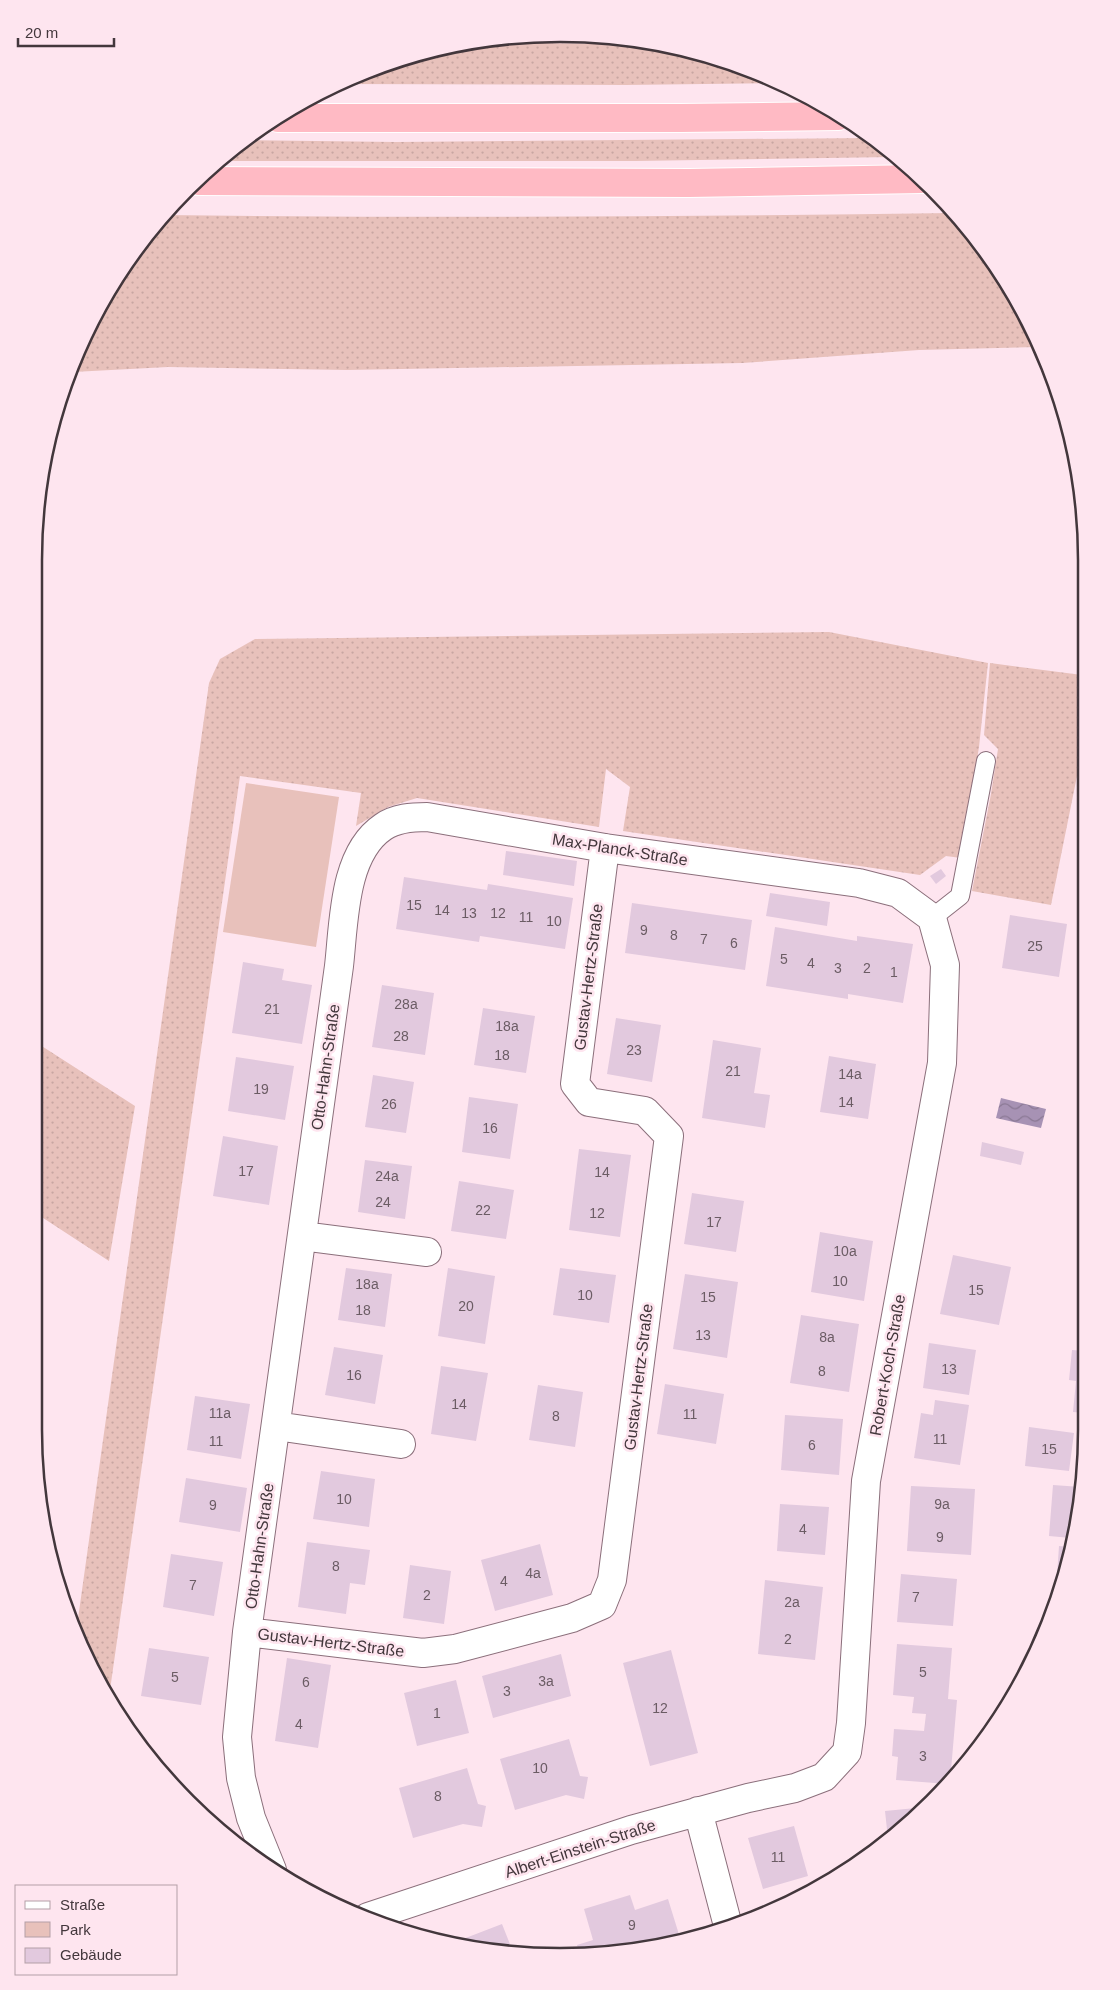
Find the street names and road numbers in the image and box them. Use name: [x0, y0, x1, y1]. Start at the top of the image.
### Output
street label: Max-Planck-Straße: [551, 830, 689, 869]
street label: Gustav-Hertz-Straße: [571, 903, 606, 1051]
street label: Otto-Hahn-Straße: [308, 1003, 343, 1131]
street label: Robert-Koch-Straße: [867, 1293, 908, 1437]
street label: Gustav-Hertz-Straße: [621, 1303, 656, 1451]
street label: Otto-Hahn-Straße: [242, 1482, 277, 1610]
street label: Gustav-Hertz-Straße: [257, 1625, 405, 1660]
street label: Albert-Einstein-Straße: [503, 1816, 658, 1881]

